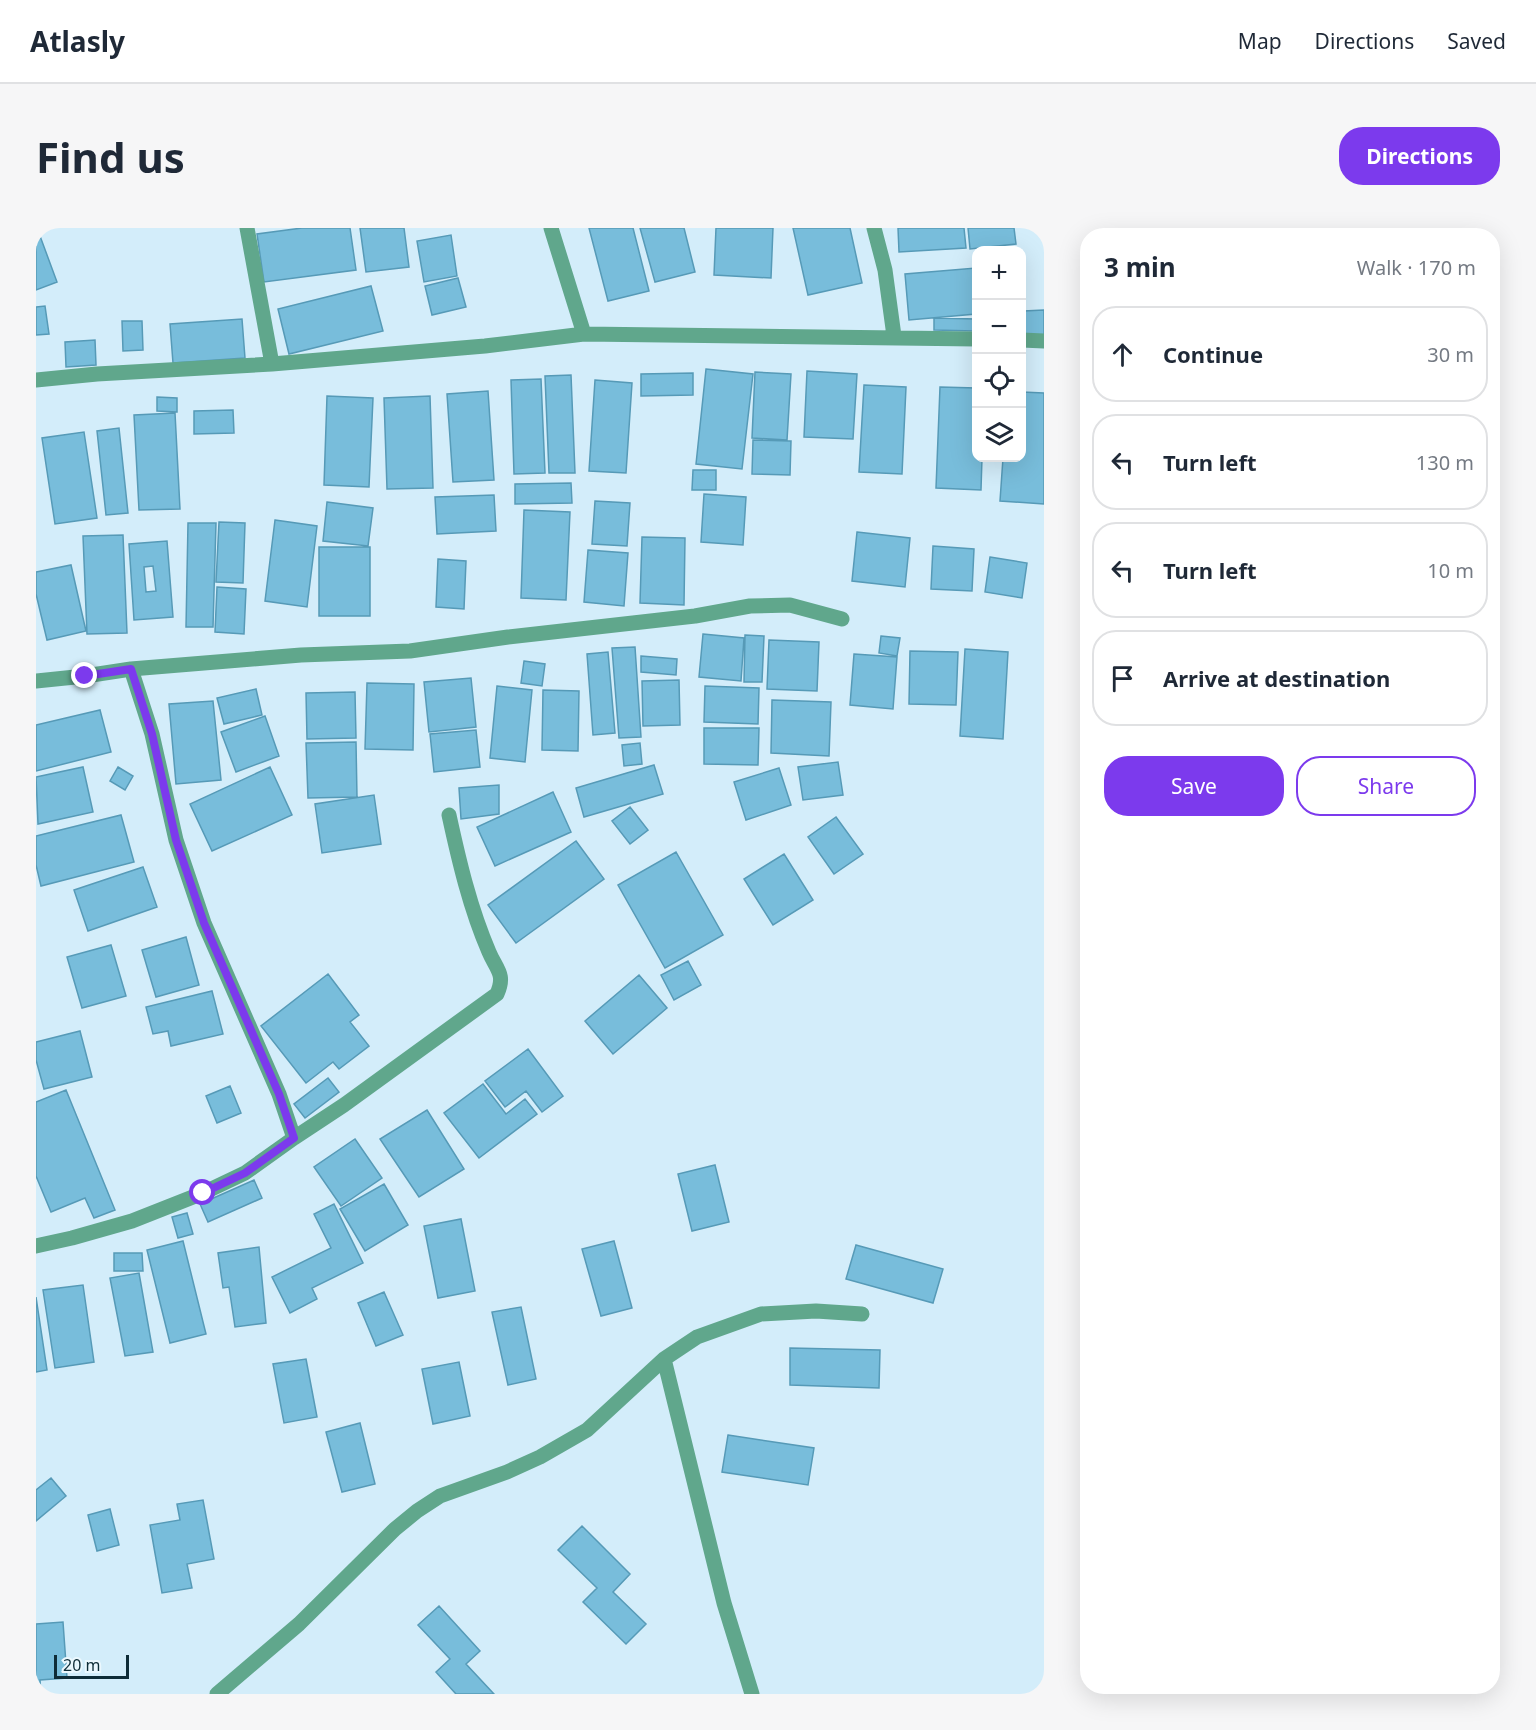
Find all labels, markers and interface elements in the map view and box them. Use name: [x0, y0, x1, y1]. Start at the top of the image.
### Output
text: Atlasly: [30, 22, 125, 60]
text: Map: [1238, 27, 1282, 55]
text: Directions: [1315, 27, 1414, 55]
text: Saved: [1447, 27, 1506, 55]
button: Directions: [1339, 127, 1500, 185]
text: Find us: [36, 128, 185, 185]
map controls: [972, 246, 1026, 462]
button: +: [972, 246, 1026, 300]
text: 3 min: [1104, 249, 1176, 285]
text: Walk · 170 m: [1357, 254, 1476, 281]
button: −: [972, 300, 1026, 354]
icon: ahead: [1106, 338, 1139, 371]
text: Continue: [1163, 339, 1263, 369]
text: 30 m: [1427, 341, 1474, 368]
button: locate: [972, 354, 1026, 408]
button: layers: [972, 408, 1026, 462]
icon: left: [1106, 446, 1139, 479]
text: Turn left: [1163, 447, 1257, 477]
text: 130 m: [1416, 449, 1474, 476]
icon: left: [1106, 554, 1139, 587]
text: Turn left: [1163, 555, 1257, 585]
text: 10 m: [1427, 557, 1474, 584]
route end: [71, 662, 97, 688]
icon: arrive: [1106, 662, 1139, 695]
text: Arrive at destination: [1163, 663, 1390, 693]
button: Save: [1104, 756, 1284, 816]
button: Share: [1296, 756, 1476, 816]
route start: [189, 1179, 215, 1205]
scale bar: [54, 1652, 129, 1680]
text: 20 m: [63, 1654, 100, 1676]

